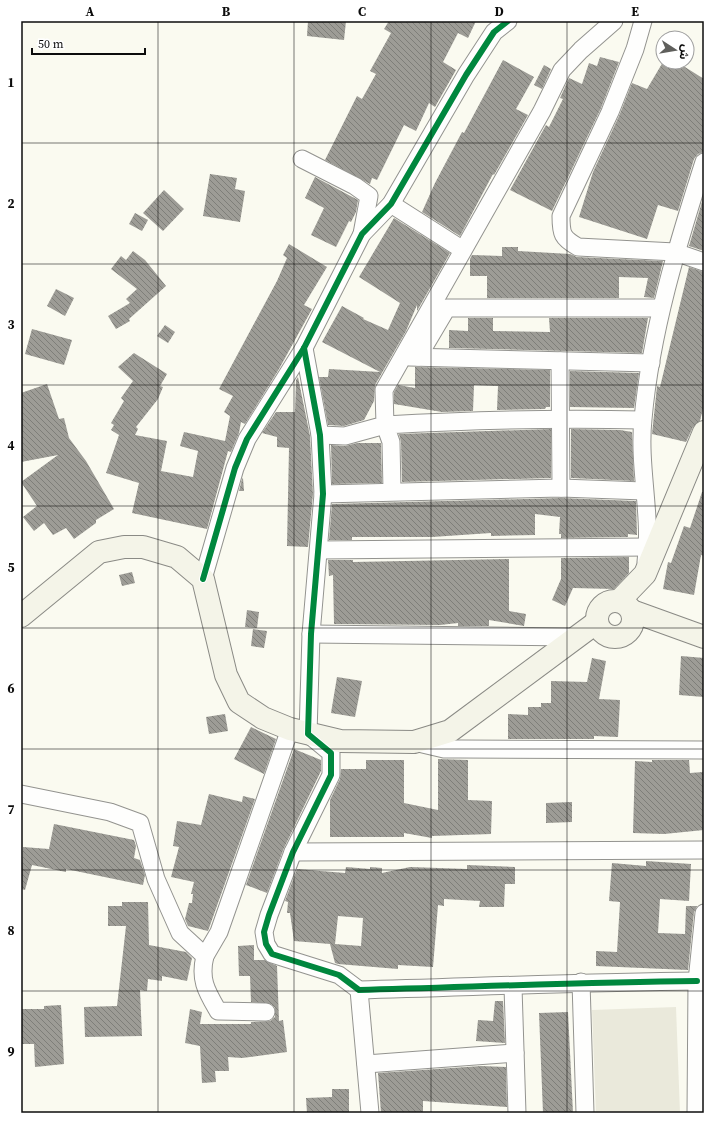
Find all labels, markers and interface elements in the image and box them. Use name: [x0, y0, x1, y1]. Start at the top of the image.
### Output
text: A: [86, 3, 95, 20]
text: B: [222, 3, 231, 20]
text: C: [358, 3, 366, 20]
text: D: [494, 3, 504, 20]
text: E: [631, 3, 639, 20]
scale bar: [32, 30, 145, 56]
north arrow: [655, 30, 695, 70]
text: 50 m: [38, 36, 64, 52]
text: ش: [675, 43, 693, 61]
text: 1: [7, 74, 15, 91]
text: 2: [7, 195, 15, 212]
text: 3: [7, 316, 15, 333]
text: 4: [7, 437, 15, 454]
text: 5: [7, 559, 15, 576]
text: 6: [7, 680, 15, 697]
text: 7: [7, 801, 15, 818]
text: 8: [7, 922, 15, 939]
text: 9: [7, 1043, 15, 1060]

